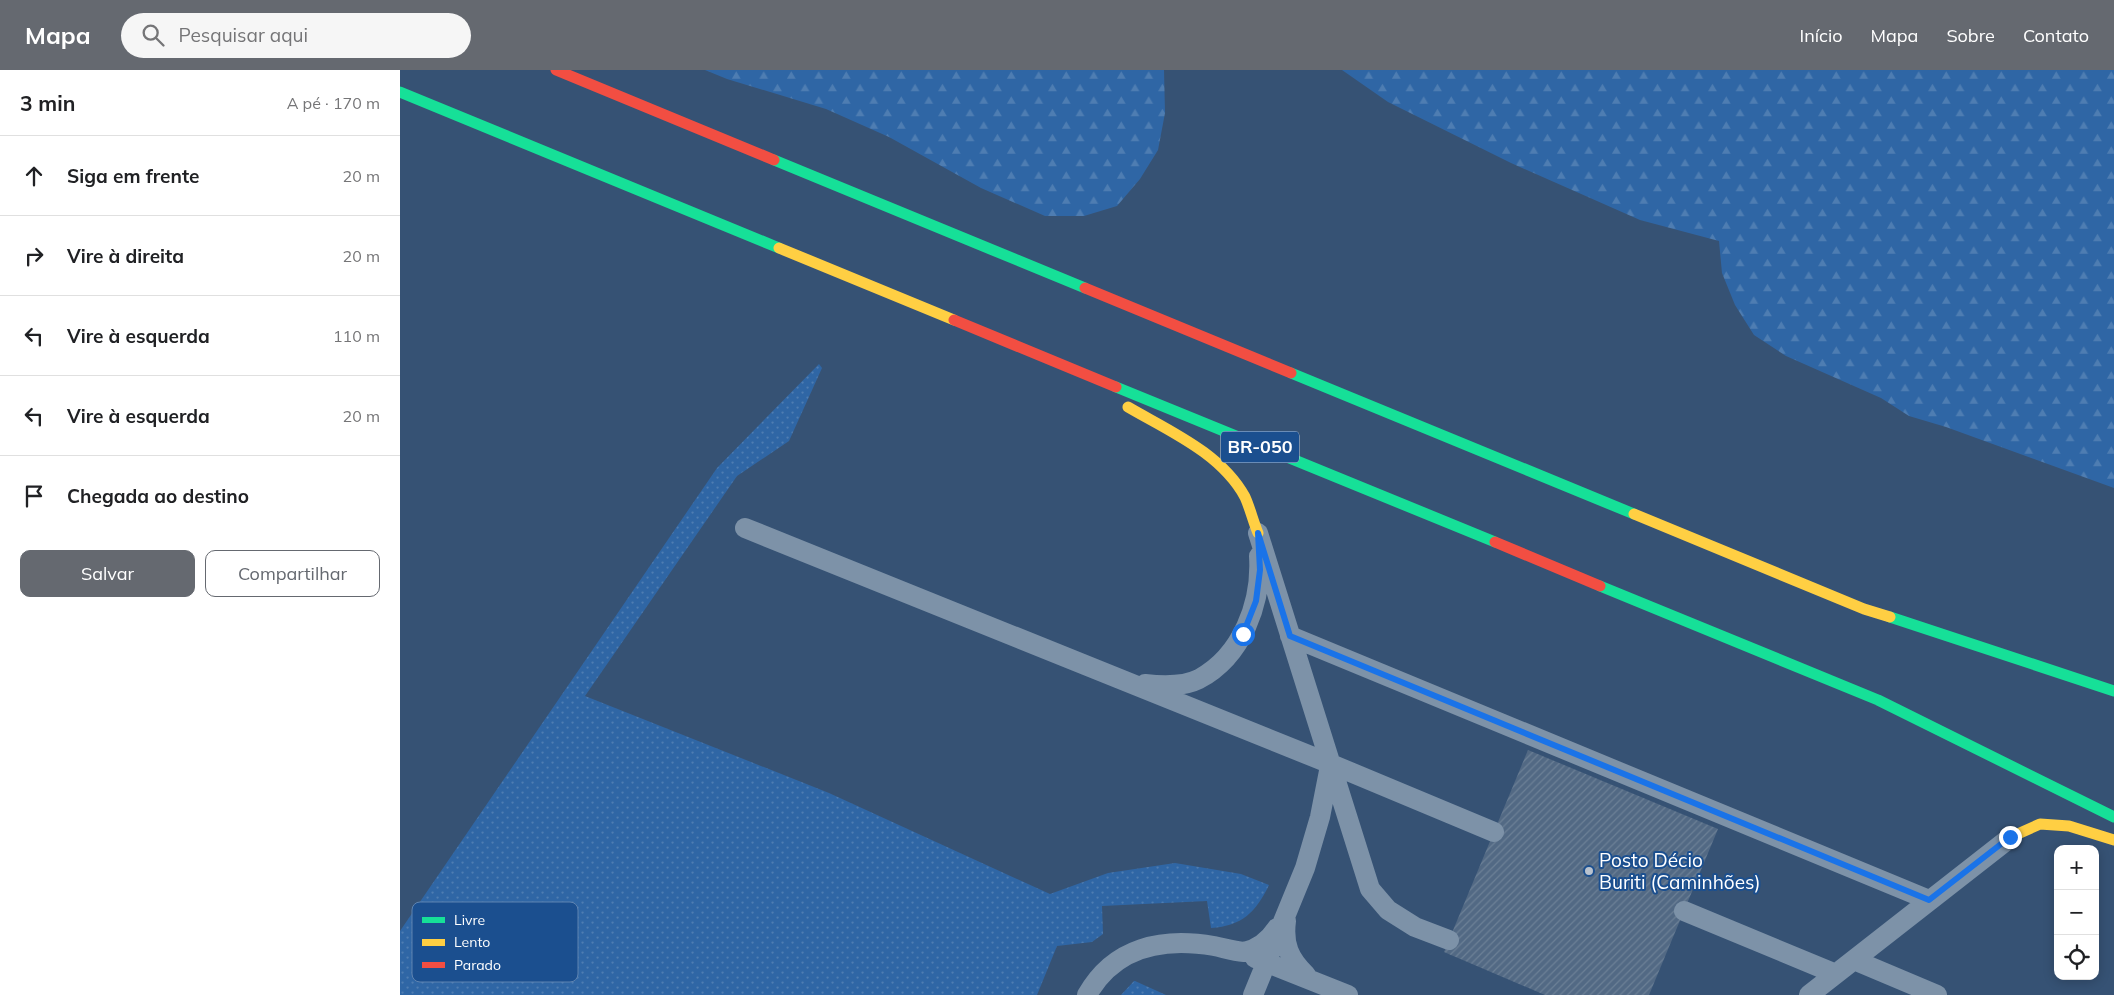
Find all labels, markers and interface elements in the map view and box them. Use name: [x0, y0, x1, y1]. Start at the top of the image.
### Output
search box: [121, 13, 471, 58]
text: Mapa: [25, 20, 91, 50]
icon: search: [139, 21, 167, 49]
text: Pesquisar aqui: [179, 23, 308, 47]
text: Início: [1800, 24, 1843, 47]
text: Mapa: [1871, 24, 1918, 47]
text: Sobre: [1946, 24, 1995, 47]
text: Contato: [2023, 24, 2089, 47]
text: 3 min: [20, 90, 75, 116]
text: A pé · 170 m: [287, 93, 380, 113]
icon: ahead: [20, 162, 48, 190]
text: Siga em frente: [67, 164, 199, 188]
text: 20 m: [343, 166, 380, 186]
icon: right: [20, 242, 48, 270]
text: Vire à direita: [67, 244, 184, 268]
text: 20 m: [343, 246, 380, 266]
icon: left: [20, 322, 48, 350]
text: Vire à esquerda: [67, 324, 210, 348]
text: 110 m: [333, 326, 380, 346]
icon: left: [20, 402, 48, 430]
text: Vire à esquerda: [67, 404, 210, 428]
text: 20 m: [343, 406, 380, 426]
road number: BR-050: [1221, 432, 1299, 462]
icon: arrive: [20, 482, 48, 510]
text: Chegada ao destino: [67, 484, 249, 508]
button: Salvar: [20, 550, 195, 597]
button: Compartilhar: [205, 550, 380, 597]
route start: [1232, 623, 1255, 646]
route end: [1999, 826, 2022, 849]
map controls: [2054, 845, 2099, 980]
button: +: [2054, 845, 2099, 890]
place label: Posto Décio Buriti (Caminhões): [1599, 848, 1761, 894]
marker: Posto Décio Buriti (Caminhões): [1583, 865, 1595, 877]
button: −: [2054, 890, 2099, 935]
legend: [412, 902, 578, 982]
text: Livre: [454, 911, 485, 929]
text: Lento: [454, 933, 490, 951]
button: locate: [2054, 935, 2099, 980]
text: Parado: [454, 956, 501, 974]

